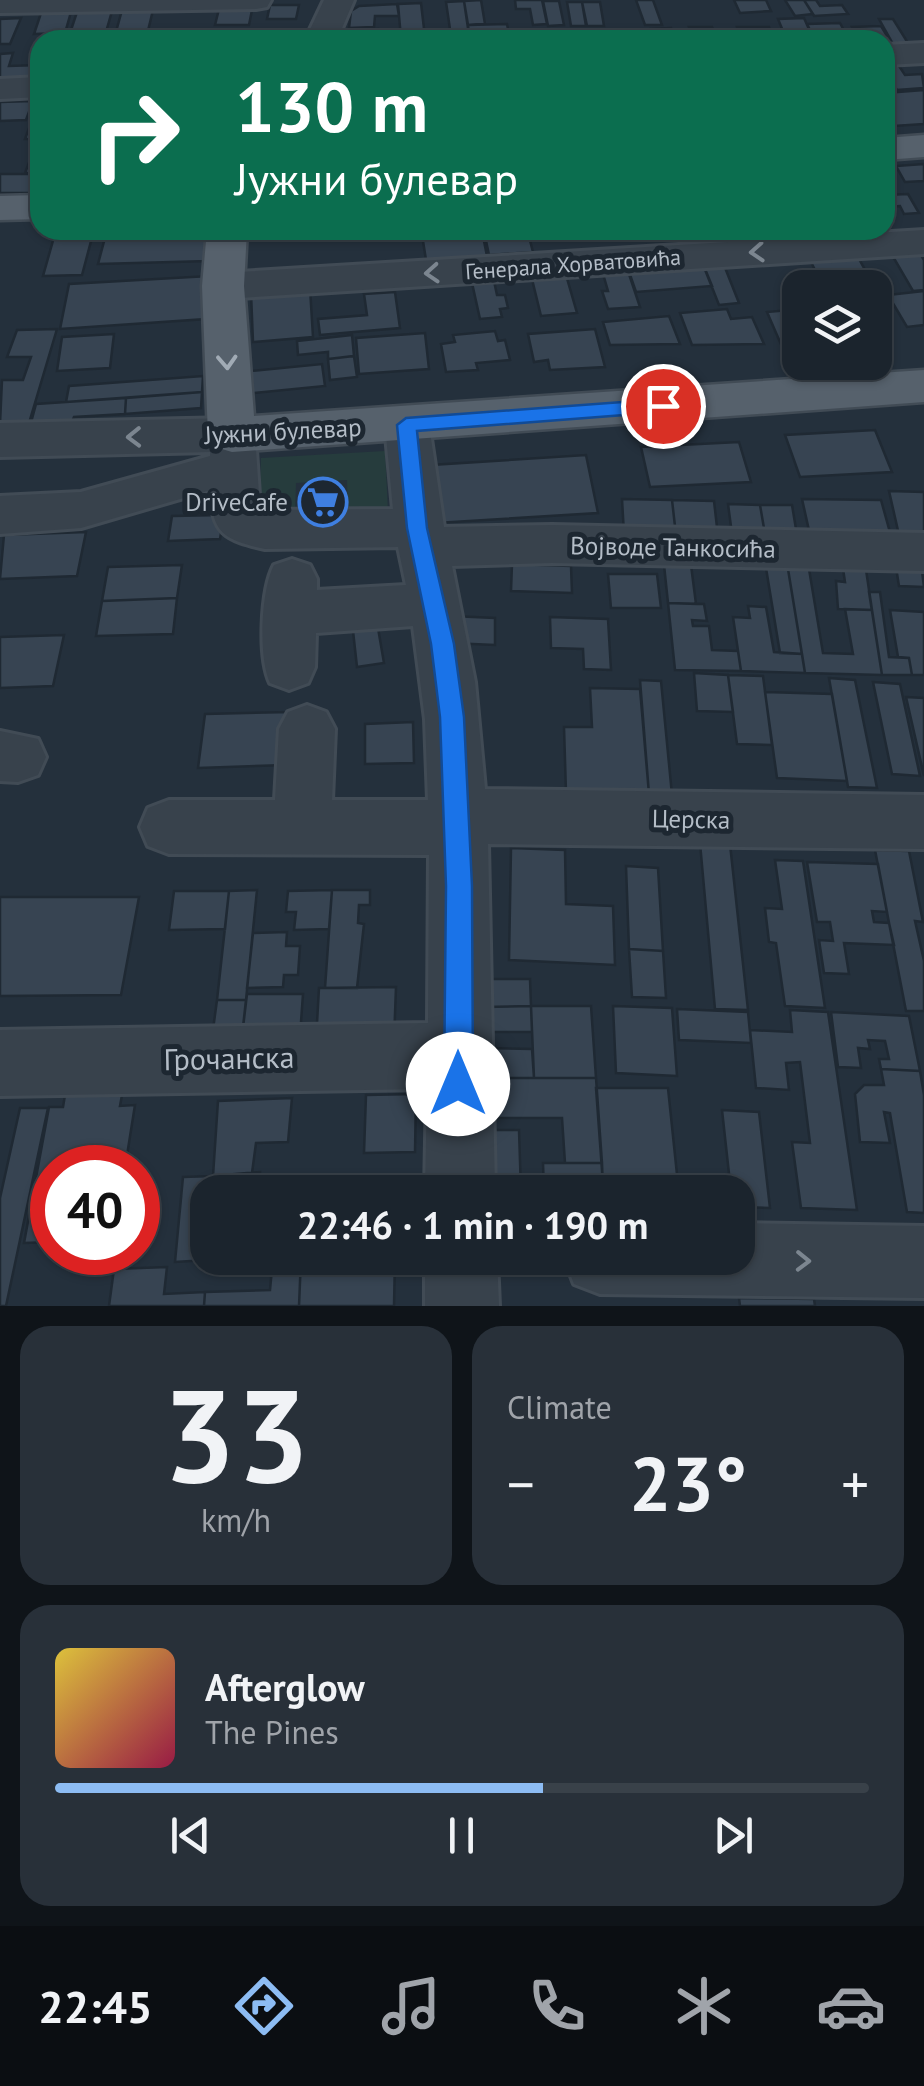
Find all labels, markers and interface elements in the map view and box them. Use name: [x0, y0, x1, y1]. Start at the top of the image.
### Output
text: 130 m: [235, 61, 428, 151]
icon: right: [70, 70, 200, 200]
text: Јужни булевар: [235, 149, 518, 207]
one-way arrow: [748, 241, 764, 262]
street label: Генерала Хорватовића: [464, 243, 682, 285]
one-way arrow: [424, 262, 440, 283]
map controls: [782, 270, 892, 380]
button: layers: [782, 270, 892, 380]
one-way arrow: [216, 355, 238, 371]
pin: [621, 364, 706, 449]
icon: arrive: [636, 379, 691, 434]
street label: Јужни булевар: [203, 411, 362, 451]
one-way arrow: [126, 426, 142, 448]
supermarket icon: DriveCafe: [297, 476, 349, 528]
place label: DriveCafe: [185, 486, 288, 518]
street label: Војводе Танкосића: [570, 529, 776, 565]
street label: Церска: [652, 802, 730, 836]
position arrow: [406, 1032, 510, 1136]
street label: Грочанска: [163, 1037, 295, 1078]
speed limit sign: 40: [30, 1145, 160, 1275]
text: 22:46 · 1 min · 190 m: [297, 1200, 648, 1249]
one-way arrow: [795, 1250, 811, 1271]
text: 33: [162, 1350, 310, 1518]
text: Climate: [507, 1386, 612, 1428]
text: 23°: [629, 1435, 747, 1532]
text: −: [507, 1448, 535, 1519]
text: +: [841, 1448, 869, 1519]
text: km/h: [201, 1499, 271, 1541]
text: Afterglow: [205, 1662, 365, 1711]
text: The Pines: [205, 1711, 339, 1753]
icon: previous: [163, 1808, 218, 1863]
icon: pause: [434, 1808, 489, 1863]
icon: next: [706, 1808, 761, 1863]
icon: directions: [229, 1971, 299, 2041]
icon: music: [376, 1971, 446, 2041]
icon: phone: [522, 1971, 592, 2041]
icon: climate: [669, 1971, 739, 2041]
icon: car: [816, 1971, 886, 2041]
text: 22:45: [38, 1977, 152, 2035]

